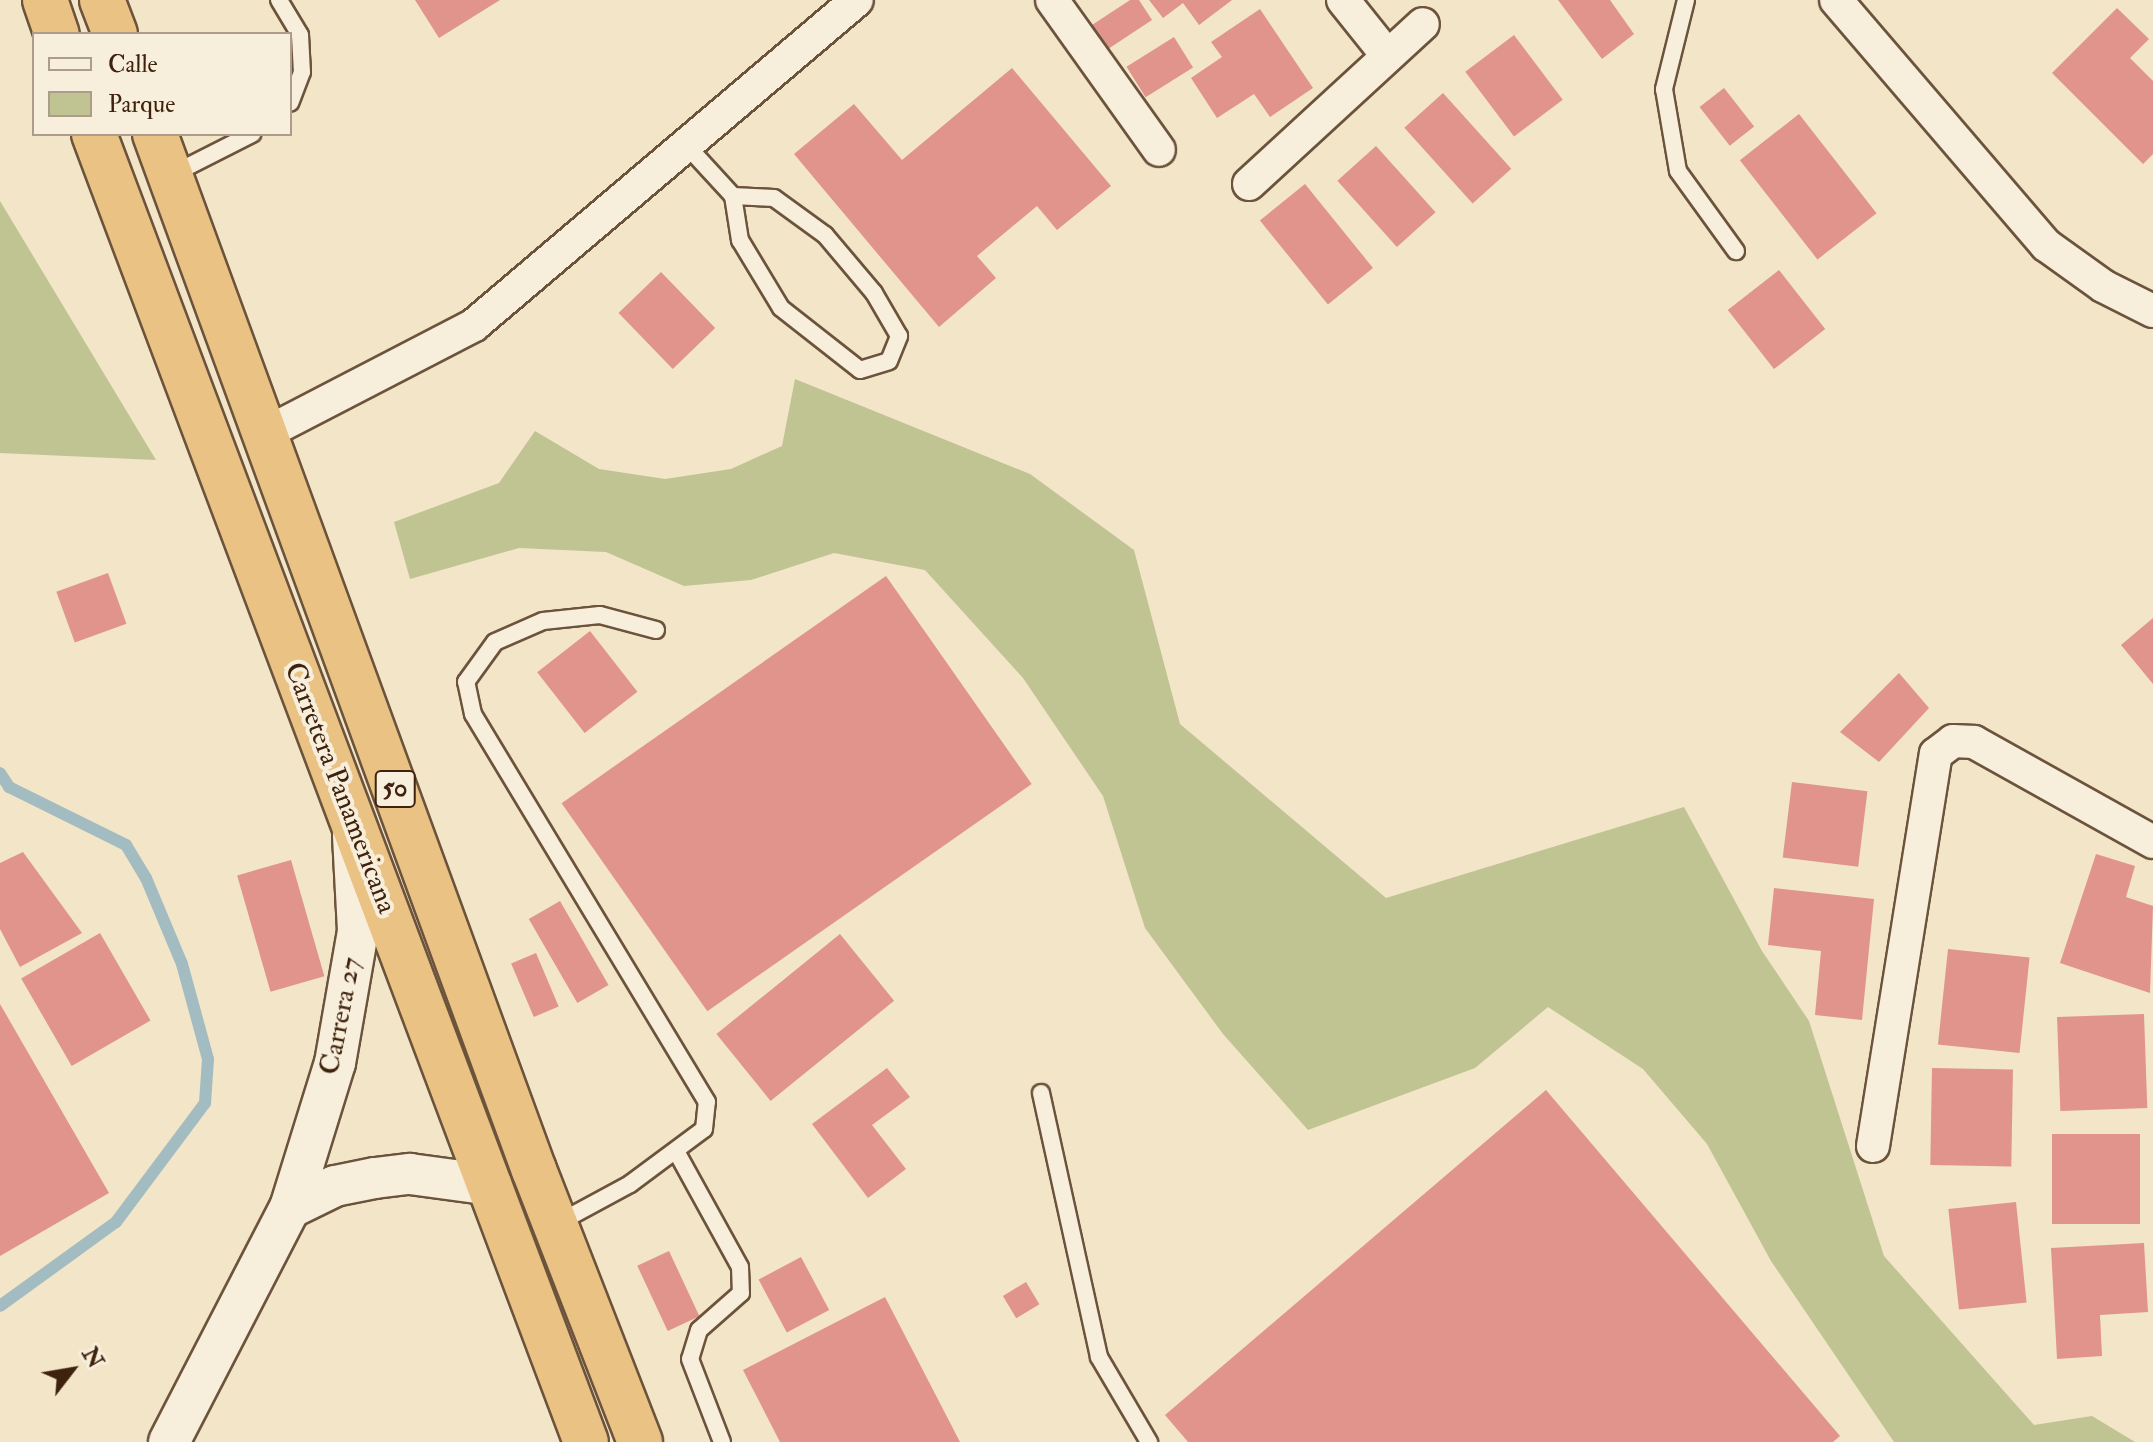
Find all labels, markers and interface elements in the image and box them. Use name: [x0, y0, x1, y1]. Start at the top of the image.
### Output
legend: [32, 32, 292, 136]
text: Calle: [108, 49, 158, 80]
text: Parque: [108, 89, 175, 120]
street label: Carretera Panamericana: [277, 658, 403, 918]
road number: 50: [373, 767, 417, 811]
street label: Carrera 27: [313, 954, 369, 1078]
north arrow: [32, 1330, 112, 1410]
text: N: [75, 1342, 110, 1373]

